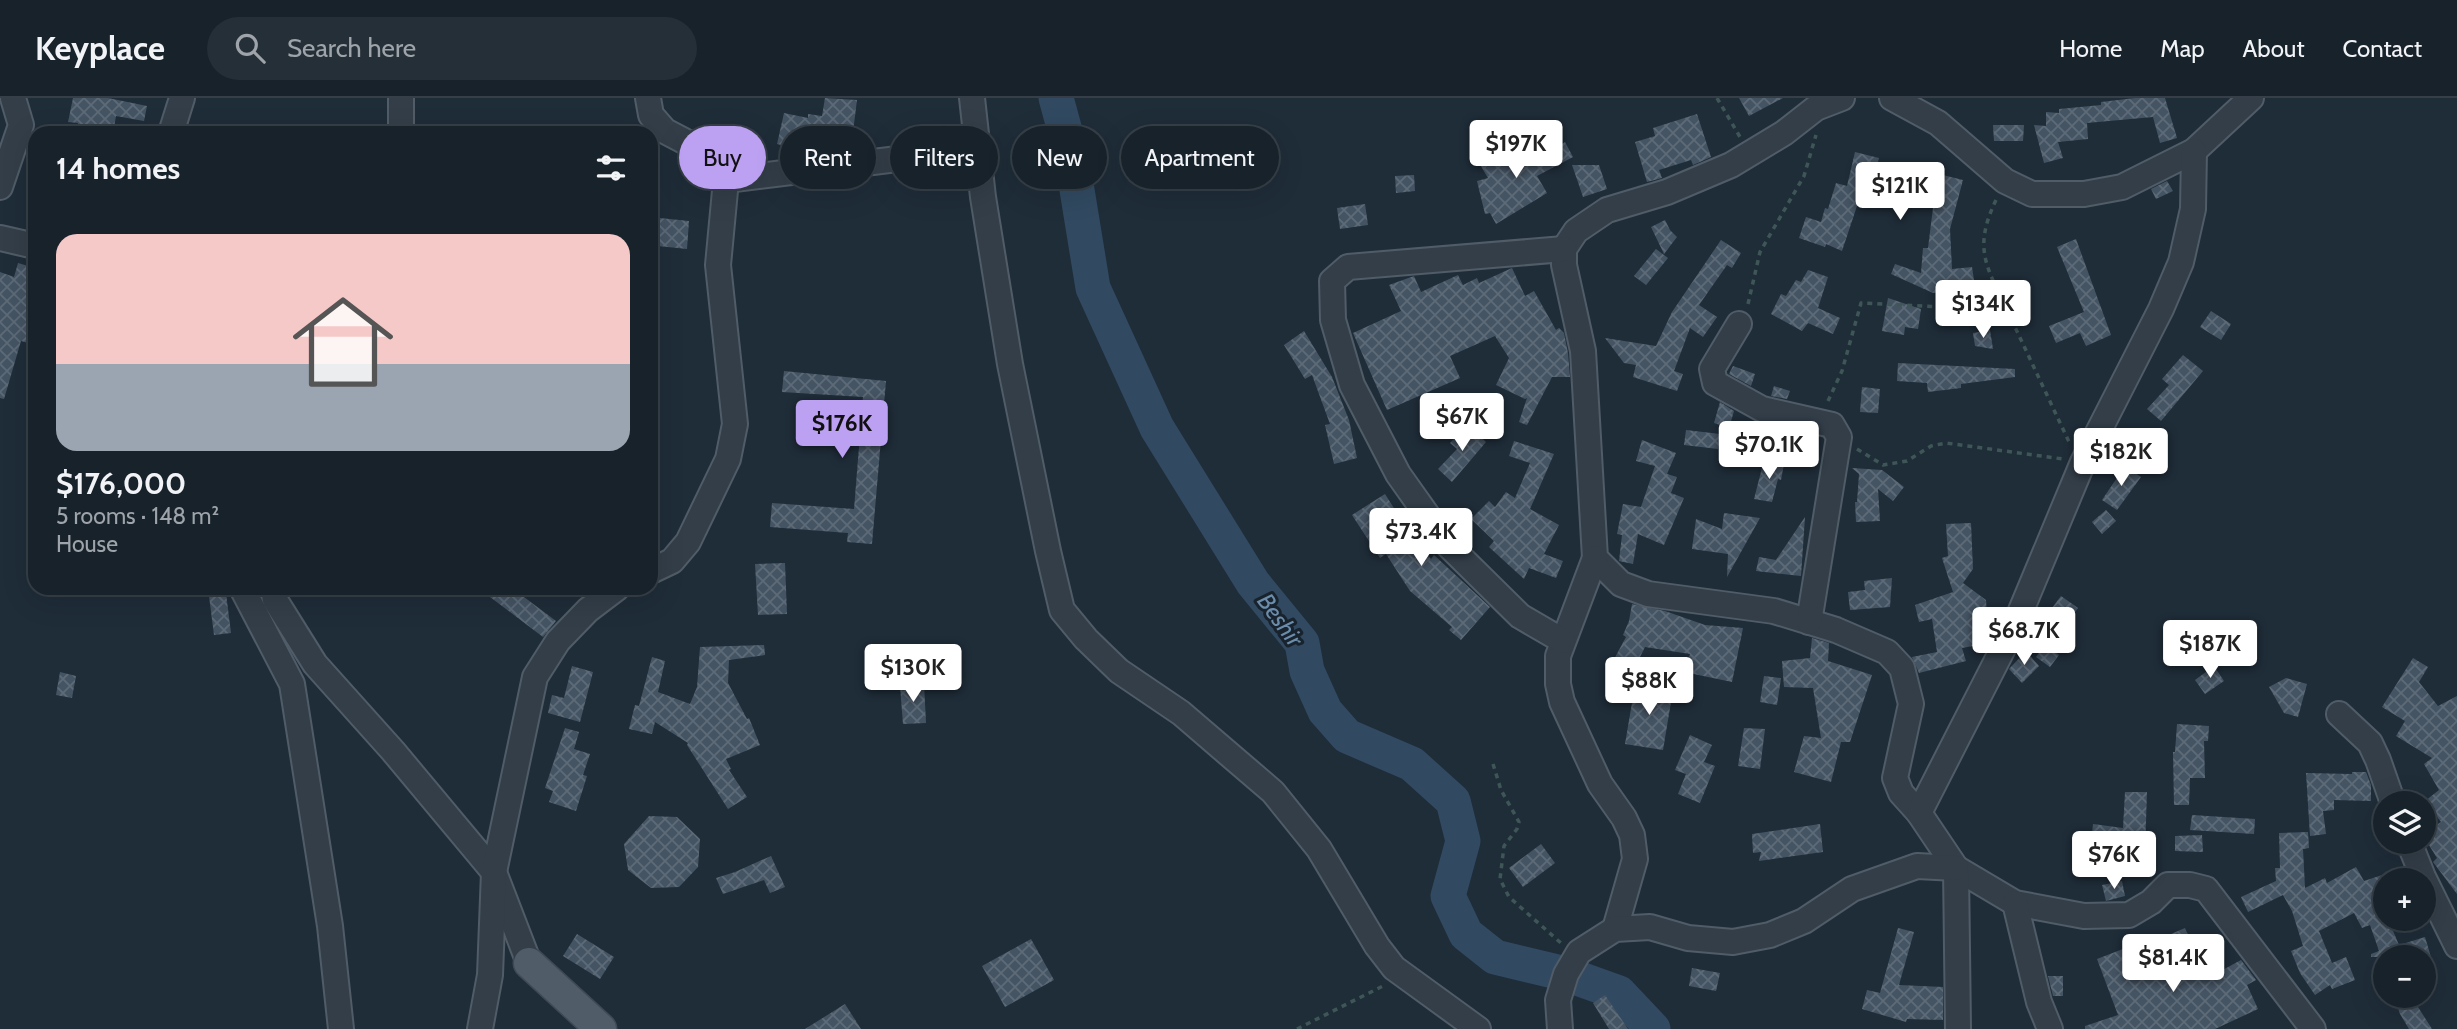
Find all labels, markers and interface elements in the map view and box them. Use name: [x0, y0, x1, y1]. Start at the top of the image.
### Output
search box: [207, 17, 697, 80]
text: Keyplace: [35, 28, 165, 68]
icon: search: [231, 29, 269, 67]
text: Search here: [287, 32, 416, 64]
text: Home: [2059, 34, 2122, 63]
text: Map: [2160, 34, 2205, 63]
text: About: [2243, 34, 2305, 63]
text: Contact: [2343, 34, 2422, 63]
pin: $197K: [1467, 120, 1565, 180]
chip: Buy: [679, 126, 766, 189]
chip: Rent: [780, 126, 876, 189]
chip: Filters: [890, 126, 998, 189]
chip: New: [1012, 126, 1107, 189]
chip: Apartment: [1121, 126, 1279, 189]
text: $197K: [1486, 129, 1546, 157]
icon: filters: [592, 149, 630, 187]
text: 14 homes: [56, 150, 180, 187]
pin: $121K: [1851, 162, 1949, 222]
text: $121K: [1872, 171, 1928, 199]
icon: home: [280, 279, 406, 405]
pin: $134K: [1934, 280, 2032, 340]
text: $134K: [1952, 289, 2014, 317]
pin: $67K: [1421, 394, 1503, 453]
pin: $176K: [793, 400, 891, 460]
text: $67K: [1436, 402, 1488, 430]
text: $176K: [812, 409, 872, 437]
pin: $70.1K: [1712, 422, 1826, 481]
pin: $182K: [2072, 428, 2170, 488]
text: $70.1K: [1735, 430, 1803, 458]
text: $182K: [2090, 437, 2152, 465]
text: $176,000: [56, 465, 186, 502]
text: 5 rooms · 148 m²: [56, 502, 219, 530]
pin: $73.4K: [1364, 508, 1478, 568]
text: $73.4K: [1385, 517, 1457, 545]
text: House: [56, 530, 118, 558]
water label: Beshir: [1251, 588, 1310, 653]
pin: $68.7K: [1967, 608, 2081, 667]
text: $68.7K: [1988, 616, 2060, 644]
pin: $187K: [2161, 620, 2259, 680]
text: $187K: [2179, 629, 2241, 657]
pin: $130K: [864, 644, 962, 704]
text: $130K: [881, 653, 945, 681]
pin: $88K: [1608, 658, 1690, 717]
text: $88K: [1621, 666, 1677, 694]
map controls: [2373, 791, 2436, 1008]
button: layers: [2373, 791, 2436, 854]
pin: $76K: [2073, 832, 2155, 891]
text: $76K: [2088, 840, 2140, 868]
button: +: [2373, 868, 2436, 931]
pin: $81.4K: [2116, 934, 2230, 994]
text: $81.4K: [2138, 943, 2208, 971]
button: −: [2373, 945, 2436, 1008]

